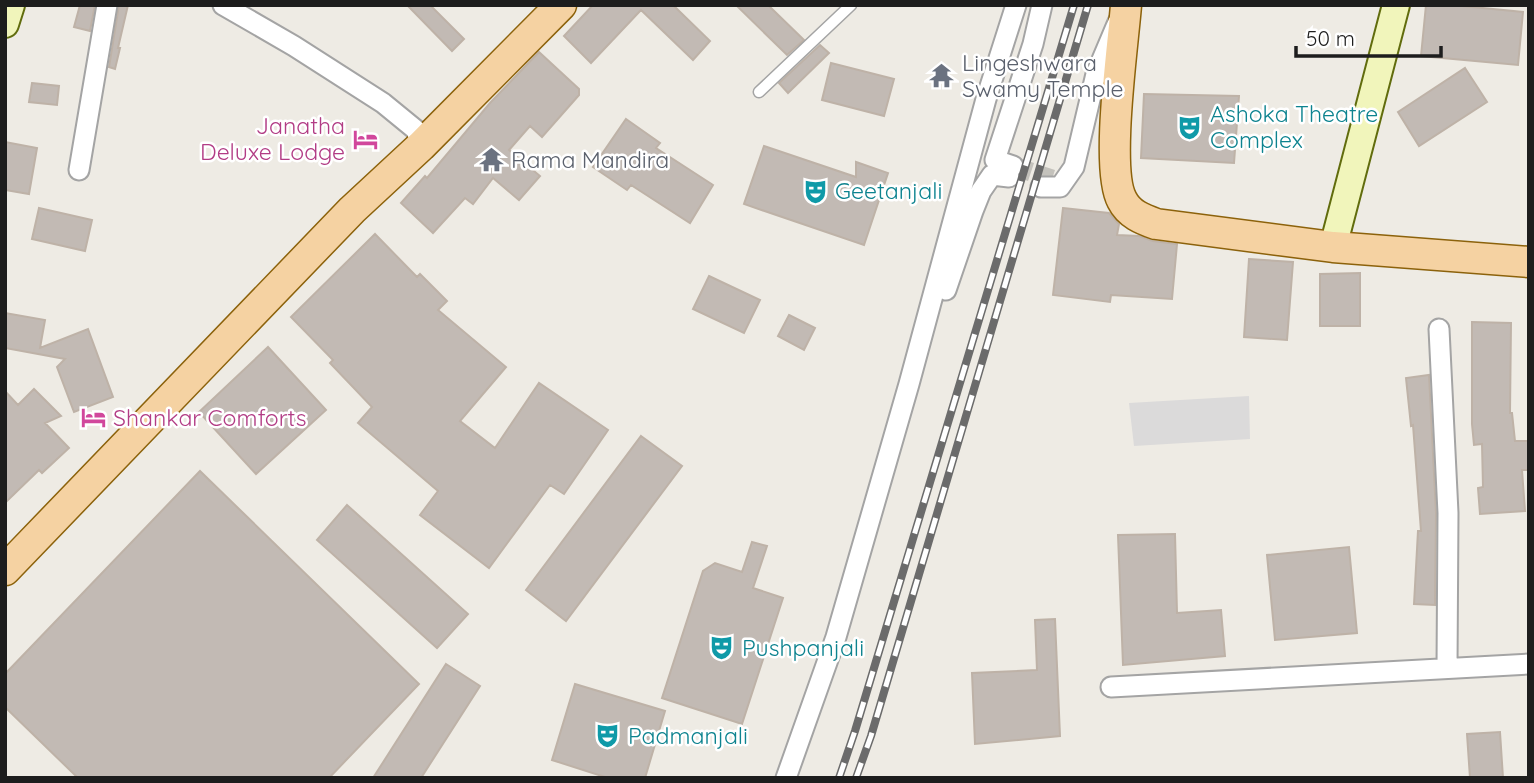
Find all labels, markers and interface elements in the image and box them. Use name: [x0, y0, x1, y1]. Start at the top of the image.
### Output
scale bar: [1296, 14, 1441, 58]
text: 50 m: [1306, 25, 1355, 51]
place label: Lingeshwara Swamy Temple: [962, 48, 1124, 103]
temple icon: Lingeshwara Swamy Temple: [928, 62, 956, 90]
place label: Ashoka Theatre Complex: [1210, 99, 1378, 154]
place label: Janatha Deluxe Lodge: [200, 111, 345, 166]
theatre icon: Ashoka Theatre Complex: [1176, 113, 1204, 141]
hotel icon: Janatha Deluxe Lodge: [351, 125, 379, 153]
place label: Rama Mandira: [511, 145, 669, 174]
temple icon: Rama Mandira: [477, 146, 505, 174]
place label: Geetanjali: [835, 176, 942, 205]
theatre icon: Geetanjali: [801, 177, 829, 205]
place label: Shankar Comforts: [113, 403, 307, 432]
hotel icon: Shankar Comforts: [79, 404, 107, 432]
place label: Pushpanjali: [742, 633, 864, 662]
theatre icon: Pushpanjali: [708, 634, 736, 662]
place label: Padmanjali: [628, 721, 748, 750]
theatre icon: Padmanjali: [594, 722, 622, 750]

